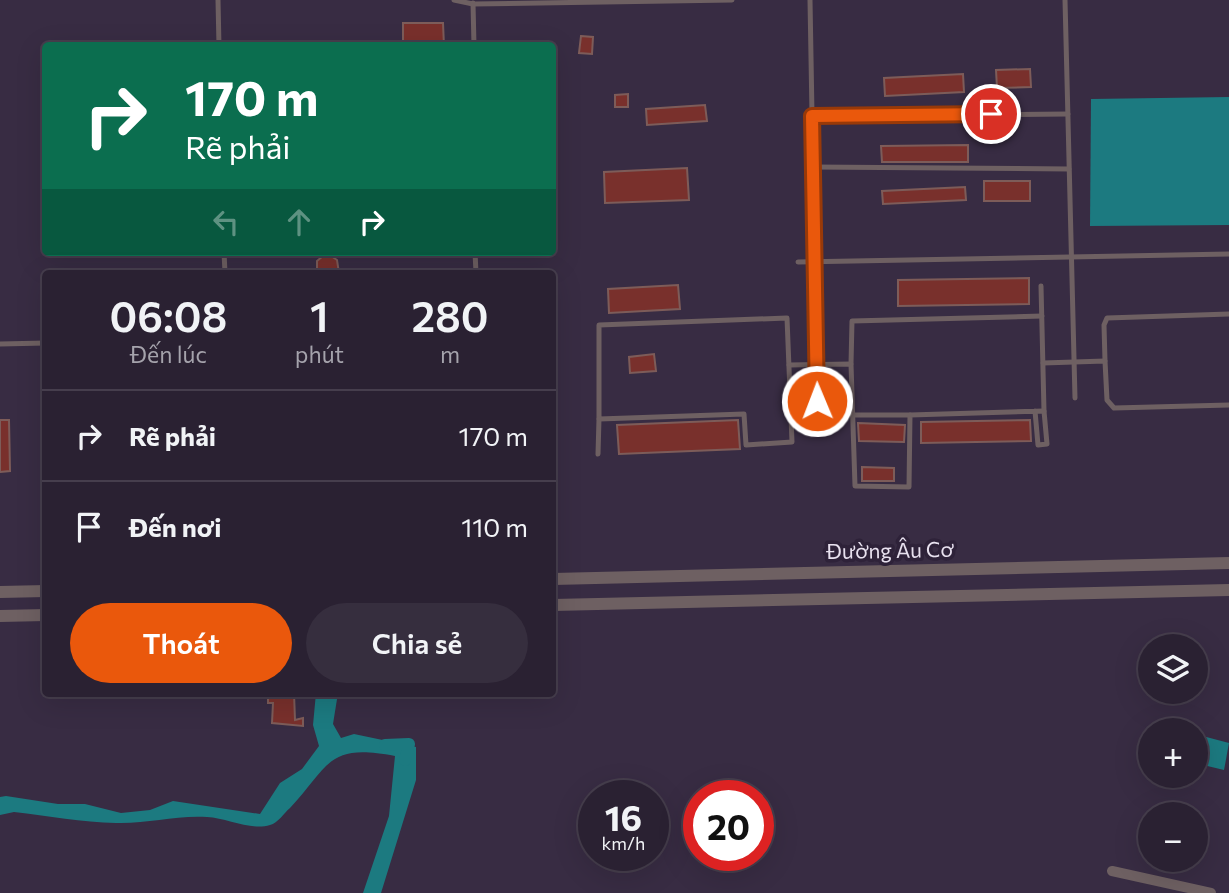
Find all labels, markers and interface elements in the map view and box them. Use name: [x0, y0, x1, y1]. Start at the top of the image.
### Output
text: 170 m: [185, 66, 318, 126]
icon: right: [70, 70, 161, 161]
pin: [961, 84, 1021, 144]
icon: arrive: [972, 95, 1010, 133]
text: Rẽ phải: [185, 126, 290, 166]
icon: left: [207, 203, 245, 241]
icon: ahead: [280, 203, 318, 241]
icon: right: [353, 203, 391, 241]
text: 06:08: [110, 289, 227, 341]
text: 1: [310, 289, 329, 341]
text: 280: [411, 289, 488, 341]
text: Đến lúc: [130, 340, 207, 368]
text: phút: [295, 340, 344, 368]
text: m: [440, 340, 460, 368]
position arrow: [780, 364, 854, 438]
icon: right: [70, 417, 108, 455]
text: Rẽ phải: [129, 420, 216, 451]
text: 170 m: [459, 420, 528, 451]
icon: arrive: [70, 508, 108, 546]
text: Đến nơi: [129, 511, 222, 542]
text: 110 m: [461, 511, 528, 542]
street label: Đường Âu Cơ: [825, 536, 954, 563]
button: Thoát: [70, 603, 292, 683]
button: Chia sẻ: [306, 603, 528, 683]
map controls: [1138, 634, 1208, 872]
button: layers: [1138, 634, 1208, 704]
button: +: [1138, 718, 1208, 788]
speed limit sign: 20: [683, 780, 774, 871]
text: 16: [605, 795, 642, 838]
button: −: [1138, 802, 1208, 872]
text: km/h: [602, 832, 645, 854]

